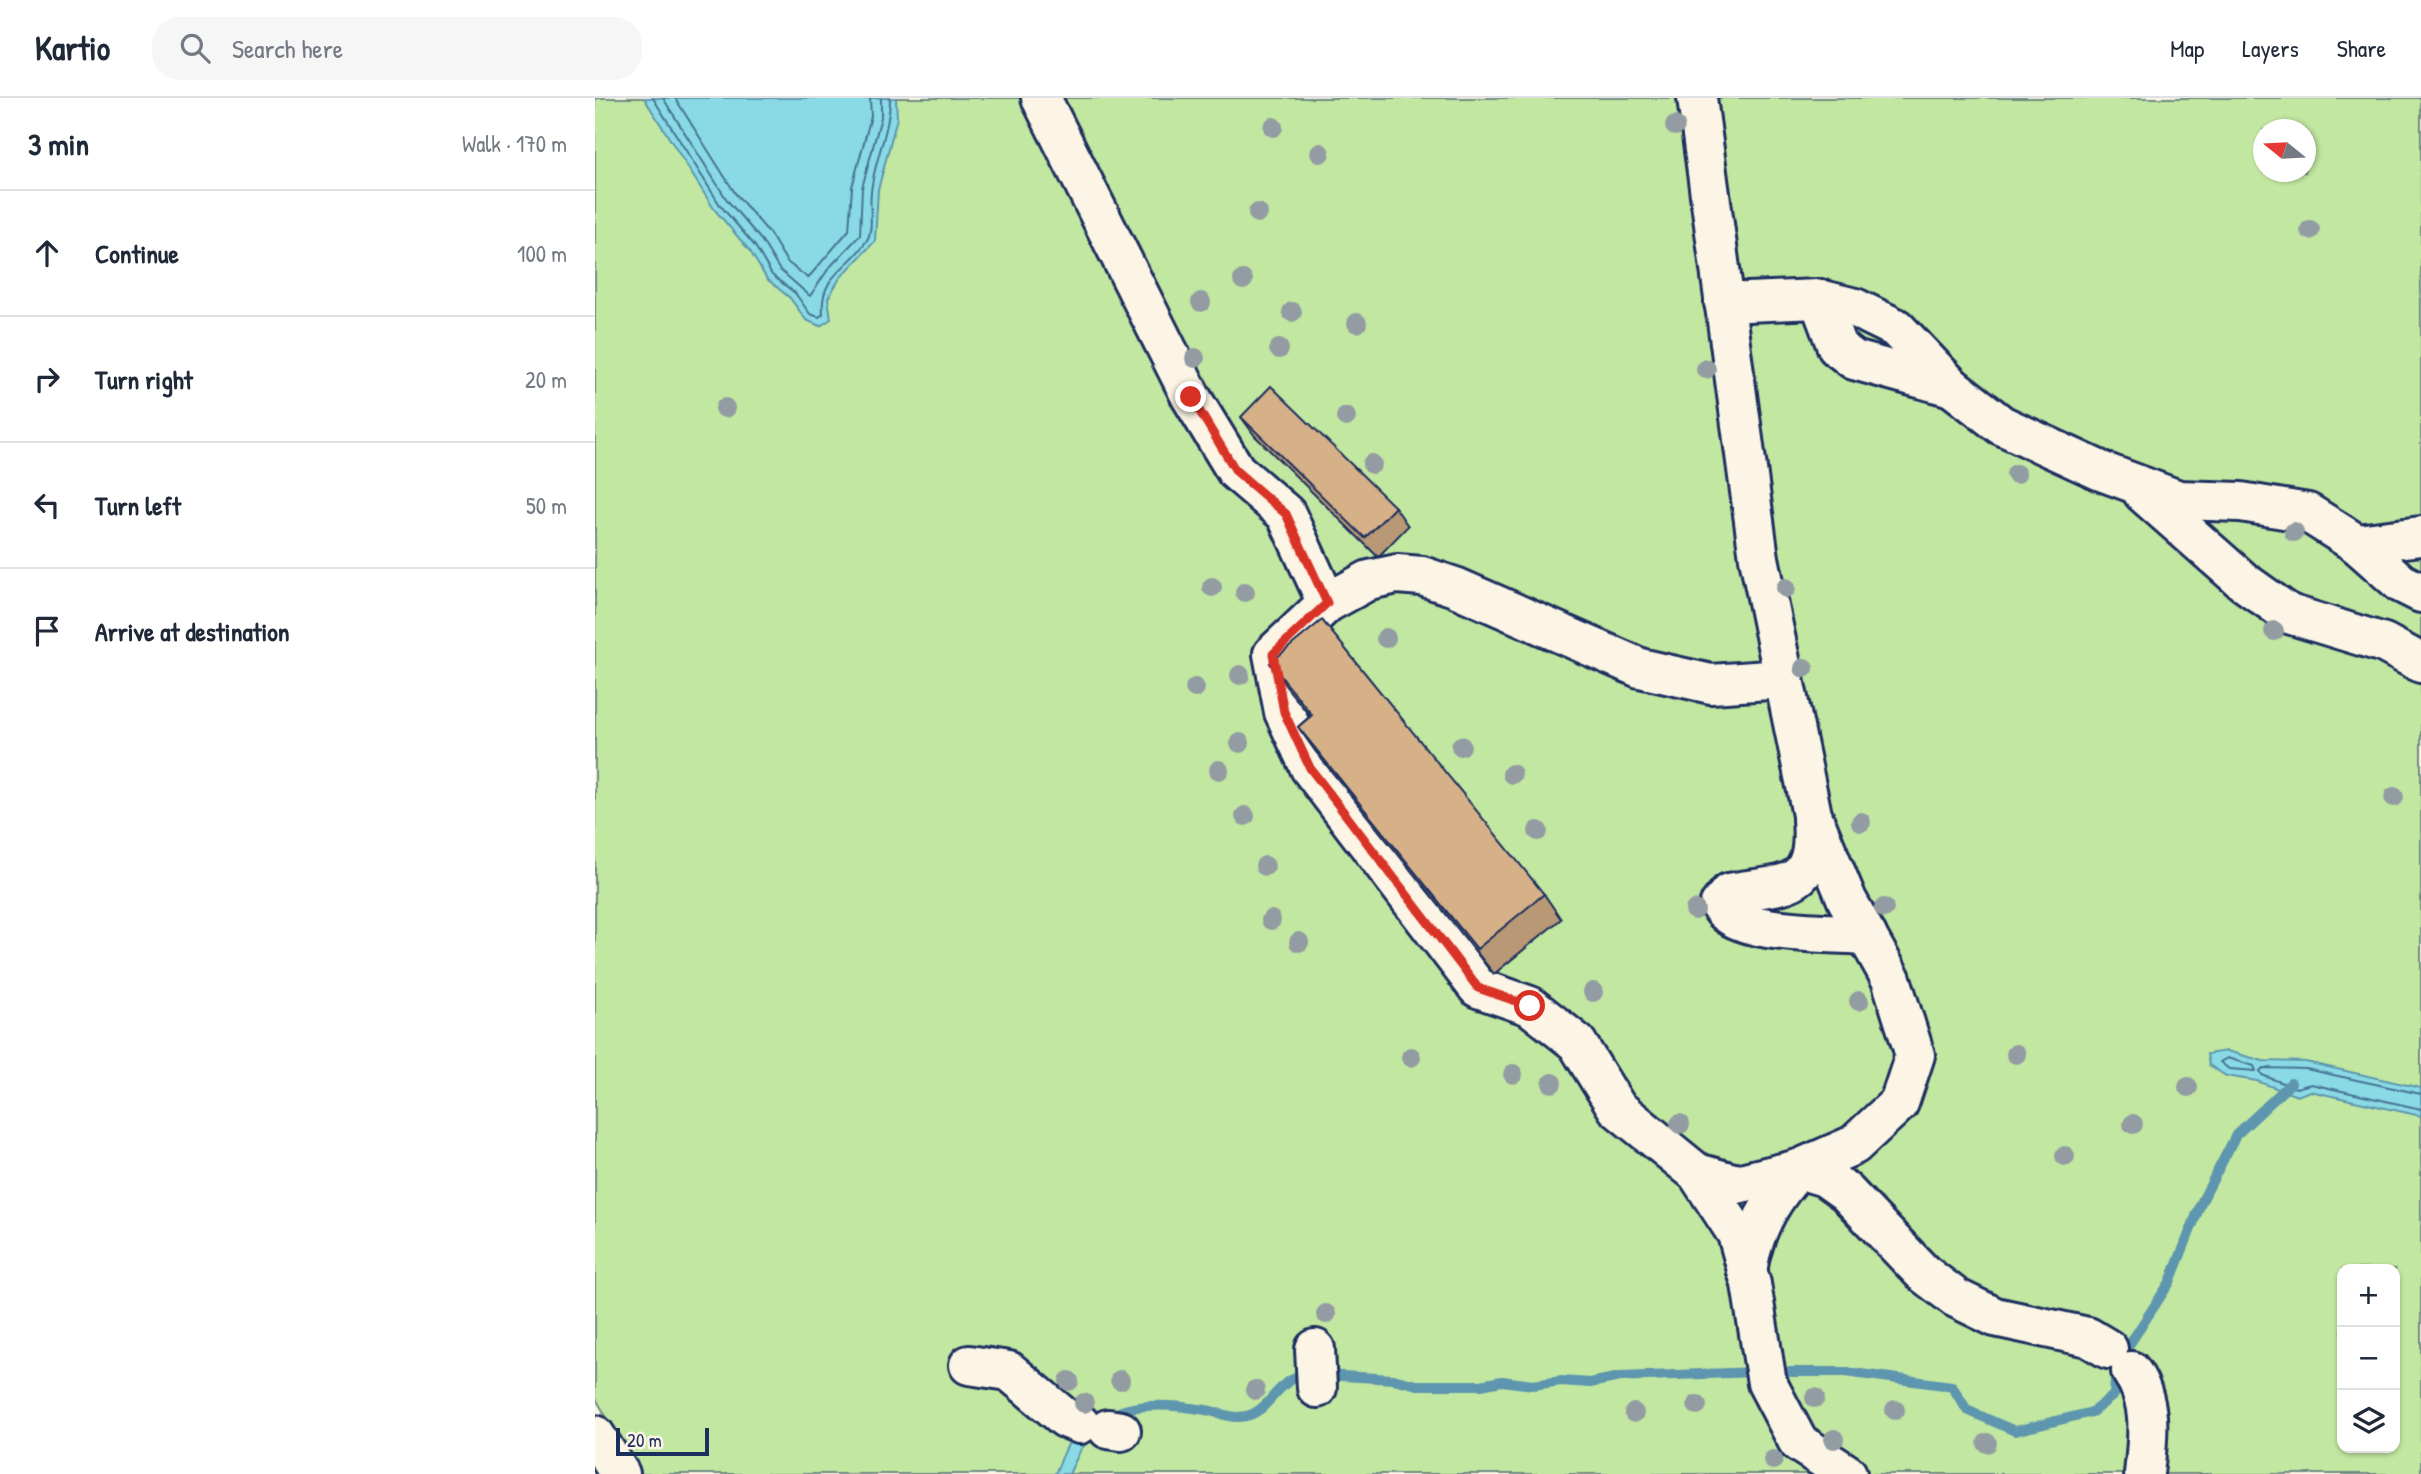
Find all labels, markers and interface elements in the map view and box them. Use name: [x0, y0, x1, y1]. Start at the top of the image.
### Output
search box: [152, 17, 642, 80]
text: Kartio: [35, 26, 110, 70]
icon: search: [176, 29, 214, 67]
text: Search here: [232, 31, 343, 66]
text: Map: [2170, 32, 2204, 64]
text: Layers: [2242, 32, 2299, 64]
text: Share: [2337, 32, 2386, 64]
north arrow: [2253, 119, 2316, 182]
text: 3 min: [28, 124, 89, 164]
text: Walk · 170 m: [462, 128, 567, 159]
icon: ahead: [28, 234, 66, 272]
text: Continue: [95, 236, 179, 271]
text: 100 m: [517, 238, 567, 269]
icon: right: [28, 360, 66, 398]
text: Turn right: [95, 362, 193, 397]
text: 20 m: [525, 364, 567, 395]
route end: [1175, 381, 1206, 412]
icon: left: [28, 486, 66, 524]
text: Turn left: [95, 488, 181, 523]
text: 50 m: [526, 490, 567, 521]
icon: arrive: [28, 612, 66, 650]
text: Arrive at destination: [95, 614, 290, 649]
route start: [1514, 990, 1545, 1021]
map controls: [2337, 1264, 2400, 1453]
button: +: [2337, 1264, 2400, 1327]
button: −: [2337, 1327, 2400, 1390]
button: layers: [2337, 1390, 2400, 1453]
scale bar: [616, 1425, 709, 1457]
text: 20 m: [627, 1427, 662, 1453]

